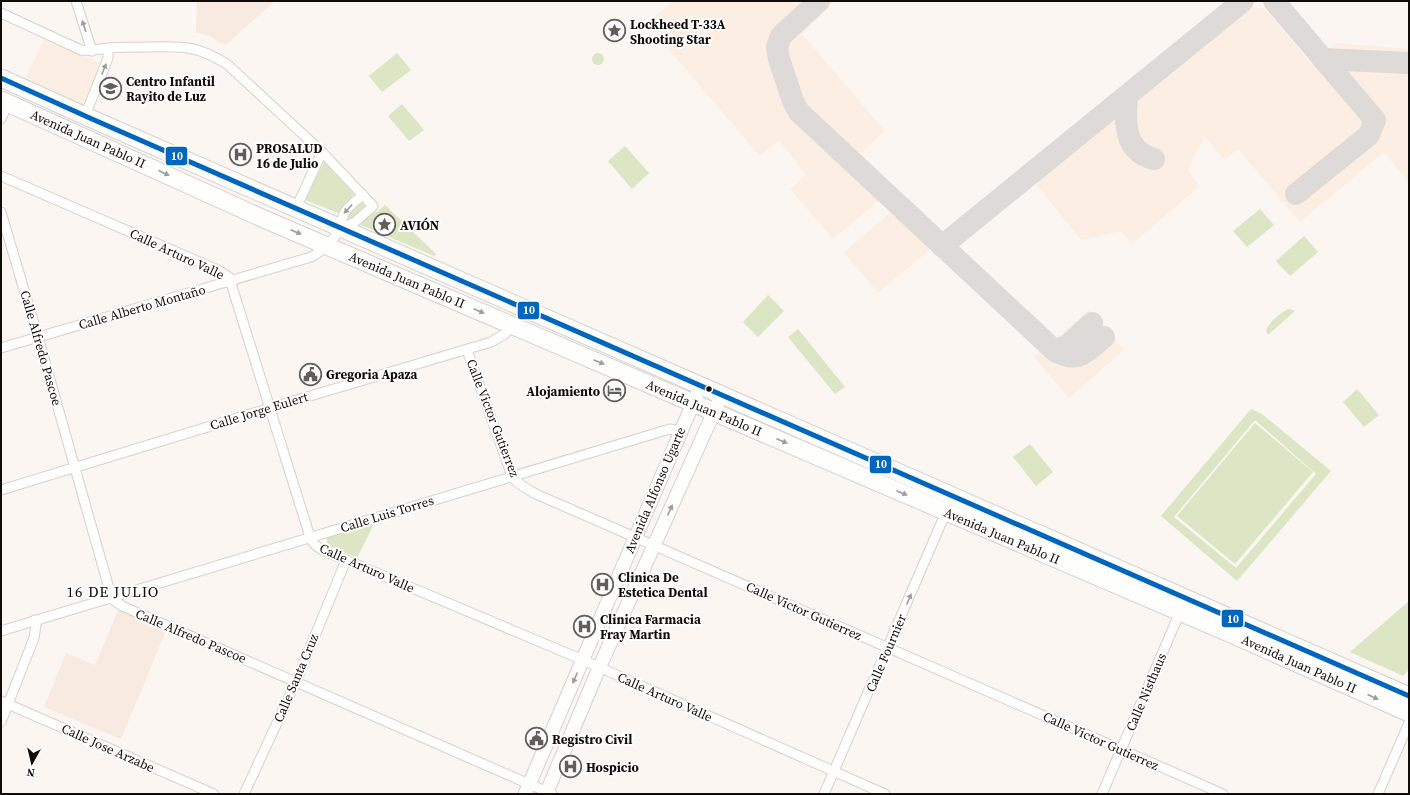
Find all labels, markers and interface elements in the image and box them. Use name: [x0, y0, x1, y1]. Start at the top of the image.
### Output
place label: Lockheed T-33A Shooting Star: [630, 16, 726, 48]
place icon: Lockheed T-33A Shooting Star: [602, 18, 628, 44]
one-way arrow: [81, 20, 87, 32]
one-way arrow: [101, 63, 107, 75]
place label: Centro Infantil Rayito de Luz: [126, 73, 215, 105]
school or university icon: Centro Infantil Rayito de Luz: [97, 75, 123, 101]
street label: Avenida Juan Pablo II: [28, 106, 148, 172]
place label: PROSALUD 16 de Julio: [256, 140, 322, 172]
hospital icon: PROSALUD 16 de Julio: [227, 142, 253, 168]
line badge: 10: [165, 146, 188, 166]
text: 10: [171, 149, 183, 164]
one-way arrow: [158, 170, 170, 176]
one-way arrow: [344, 205, 353, 214]
place icon: AVIÓN: [371, 212, 397, 238]
place label: AVIÓN: [400, 217, 440, 234]
street label: Calle Arturo Valle: [127, 225, 227, 283]
one-way arrow: [290, 229, 301, 235]
street label: Avenida Juan Pablo II: [346, 248, 468, 312]
street label: Calle Alberto Montaño: [77, 281, 207, 333]
street label: Calle Alfredo Pascoe: [16, 289, 66, 408]
line badge: 10: [517, 301, 540, 320]
text: 10: [523, 303, 535, 318]
one-way arrow: [474, 308, 485, 314]
street label: Calle Victor Gutierrez: [463, 357, 523, 479]
one-way arrow: [593, 359, 604, 365]
public building icon: Gregoria Apaza: [298, 361, 324, 387]
place label: Gregoria Apaza: [326, 366, 418, 383]
street label: Avenida Juan Pablo II: [643, 376, 765, 440]
hotel icon: Alojamiento: [602, 378, 628, 404]
place label: Alojamiento: [526, 383, 600, 400]
unlabelled marker: [704, 384, 714, 394]
street label: Calle Jorge Eulert: [208, 388, 311, 434]
street label: Avenida Alfonso Ugarte: [621, 424, 689, 556]
one-way arrow: [777, 439, 789, 445]
line badge: 10: [869, 455, 892, 474]
text: 10: [875, 457, 887, 472]
one-way arrow: [896, 490, 908, 496]
street label: Calle Luis Torres: [338, 492, 436, 536]
one-way arrow: [667, 504, 673, 516]
street label: Avenida Juan Pablo II: [941, 504, 1063, 568]
street label: Calle Arturo Valle: [317, 539, 418, 597]
place label: Clinica De Estetica Dental: [618, 569, 708, 601]
hospital icon: Clinica De Estetica Dental: [589, 571, 615, 597]
street label: Calle Victor Gutierrez: [743, 578, 865, 644]
district label: 16 DE JULIO: [67, 581, 159, 602]
one-way arrow: [906, 593, 912, 605]
street label: Calle Alfredo Pascoe: [133, 605, 249, 667]
line badge: 10: [1221, 609, 1244, 628]
place label: Clinica Farmacia Fray Martin: [600, 611, 701, 643]
street label: Calle Fournier: [862, 611, 910, 695]
text: 10: [1227, 612, 1239, 627]
hospital icon: Clinica Farmacia Fray Martin: [572, 613, 598, 639]
street label: Calle Santa Cruz: [270, 631, 322, 725]
street label: Avenida Juan Pablo II: [1239, 631, 1359, 697]
street label: Calle Nisthaus: [1122, 650, 1170, 734]
street label: Calle Arturo Valle: [615, 668, 716, 726]
one-way arrow: [571, 673, 577, 685]
one-way arrow: [1368, 694, 1379, 700]
street label: Calle Victor Gutierrez: [1040, 708, 1162, 774]
street label: Calle Jose Arzabe: [59, 720, 158, 776]
public building icon: Registro Civil: [523, 726, 549, 752]
place label: Registro Civil: [552, 731, 632, 748]
north arrow: [12, 743, 52, 783]
hospital icon: Hospicio: [558, 754, 584, 780]
place label: Hospicio: [586, 759, 639, 776]
text: N: [26, 764, 36, 780]

